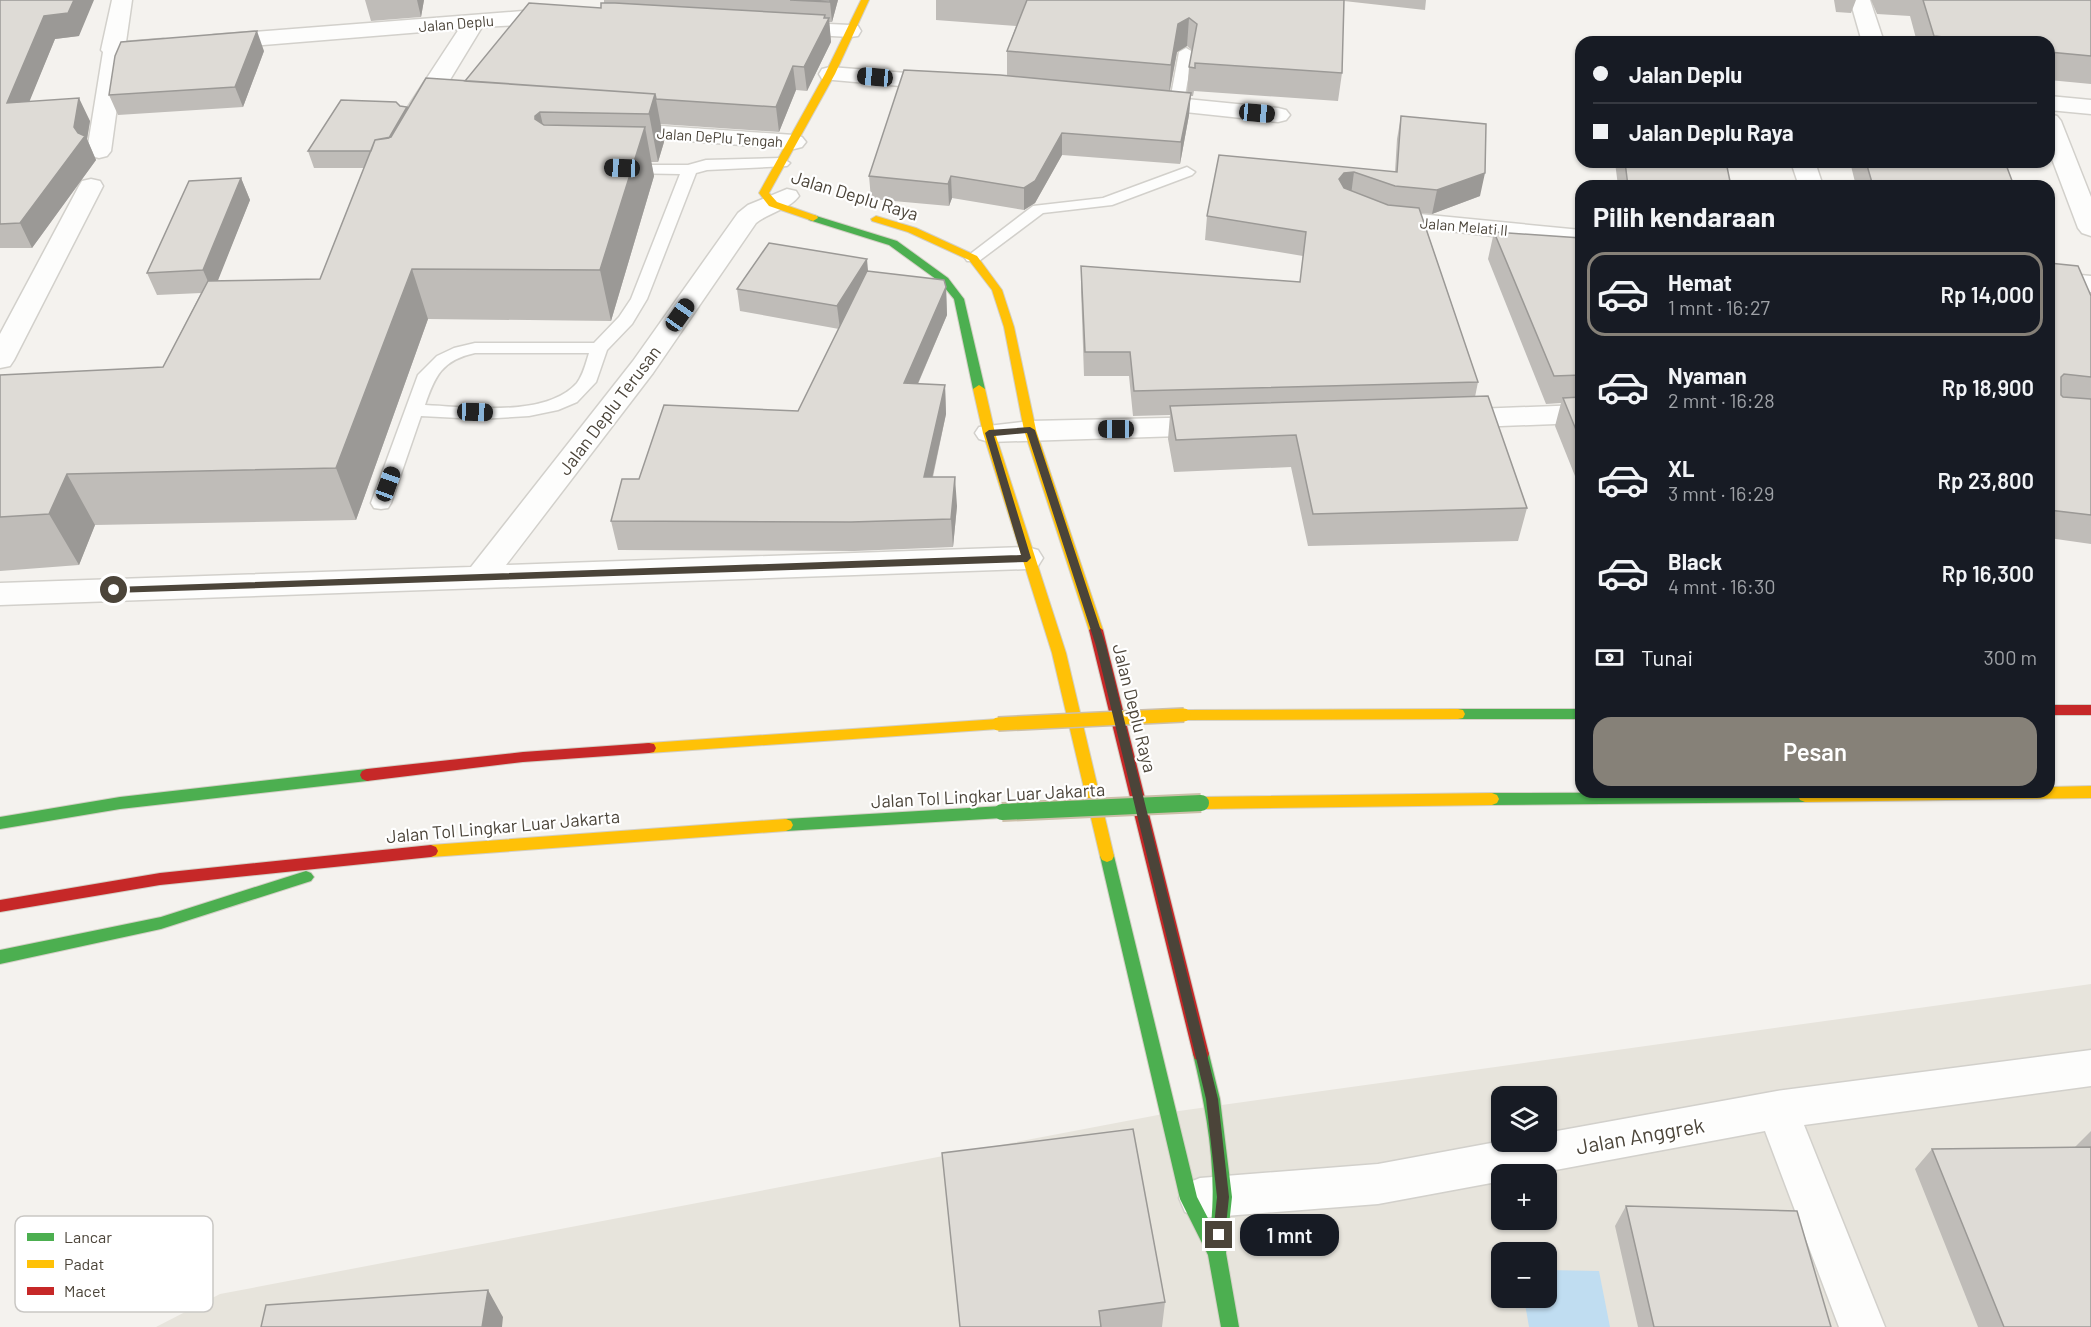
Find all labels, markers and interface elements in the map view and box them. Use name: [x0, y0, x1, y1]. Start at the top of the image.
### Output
street label: Jalan Deplu: [418, 11, 494, 35]
text: Jalan Deplu: [1629, 61, 1742, 87]
car: [856, 66, 894, 88]
car: [1238, 102, 1276, 124]
text: Jalan Deplu Raya: [1629, 119, 1794, 145]
street label: Jalan DePlu Tengah: [656, 124, 784, 150]
car: [604, 158, 640, 178]
street label: Jalan Deplu Raya: [789, 165, 921, 225]
text: Pilih kendaraan: [1593, 200, 1775, 232]
street label: Jalan Melati II: [1419, 213, 1509, 239]
icon: car: [1596, 267, 1650, 321]
text: Hemat: [1668, 269, 1732, 295]
text: Rp 14,000: [1940, 281, 2034, 307]
car: [662, 295, 698, 335]
text: 1 mnt · 16:27: [1668, 295, 1770, 319]
street label: Jalan Deplu Terusan: [553, 341, 665, 479]
icon: car: [1596, 360, 1650, 414]
text: Nyaman: [1668, 362, 1747, 388]
text: Rp 18,900: [1942, 374, 2034, 400]
text: 2 mnt · 16:28: [1668, 388, 1775, 412]
car: [457, 402, 493, 422]
car: [1098, 420, 1134, 438]
icon: car: [1596, 453, 1650, 507]
text: XL: [1668, 455, 1694, 481]
car: [373, 464, 403, 504]
text: Rp 23,800: [1938, 467, 2034, 493]
text: 3 mnt · 16:29: [1668, 481, 1774, 505]
icon: car: [1596, 546, 1650, 600]
text: Black: [1668, 548, 1722, 574]
text: Rp 16,300: [1942, 560, 2034, 586]
text: 4 mnt · 16:30: [1668, 574, 1776, 598]
route start: [100, 576, 127, 603]
street label: Jalan Deplu Raya: [1108, 641, 1162, 775]
icon: cash: [1593, 641, 1626, 674]
text: Tunai: [1641, 644, 1693, 670]
text: 300 m: [1984, 645, 2037, 669]
button: Pesan: [1593, 717, 2037, 786]
street label: Jalan Tol Lingkar Luar Jakarta: [870, 778, 1106, 812]
street label: Jalan Tol Lingkar Luar Jakarta: [385, 805, 621, 847]
map controls: [1491, 1086, 1557, 1308]
button: layers: [1491, 1086, 1557, 1152]
street label: Jalan Anggrek: [1574, 1111, 1706, 1159]
button: +: [1491, 1164, 1557, 1230]
callout: 1 mnt: [1240, 1214, 1339, 1256]
legend: [15, 1216, 213, 1312]
route end: [1205, 1221, 1232, 1248]
text: 1 mnt: [1267, 1223, 1313, 1247]
text: Lancar: [64, 1227, 112, 1246]
button: −: [1491, 1242, 1557, 1308]
text: Padat: [64, 1254, 104, 1273]
text: Macet: [64, 1281, 106, 1300]

